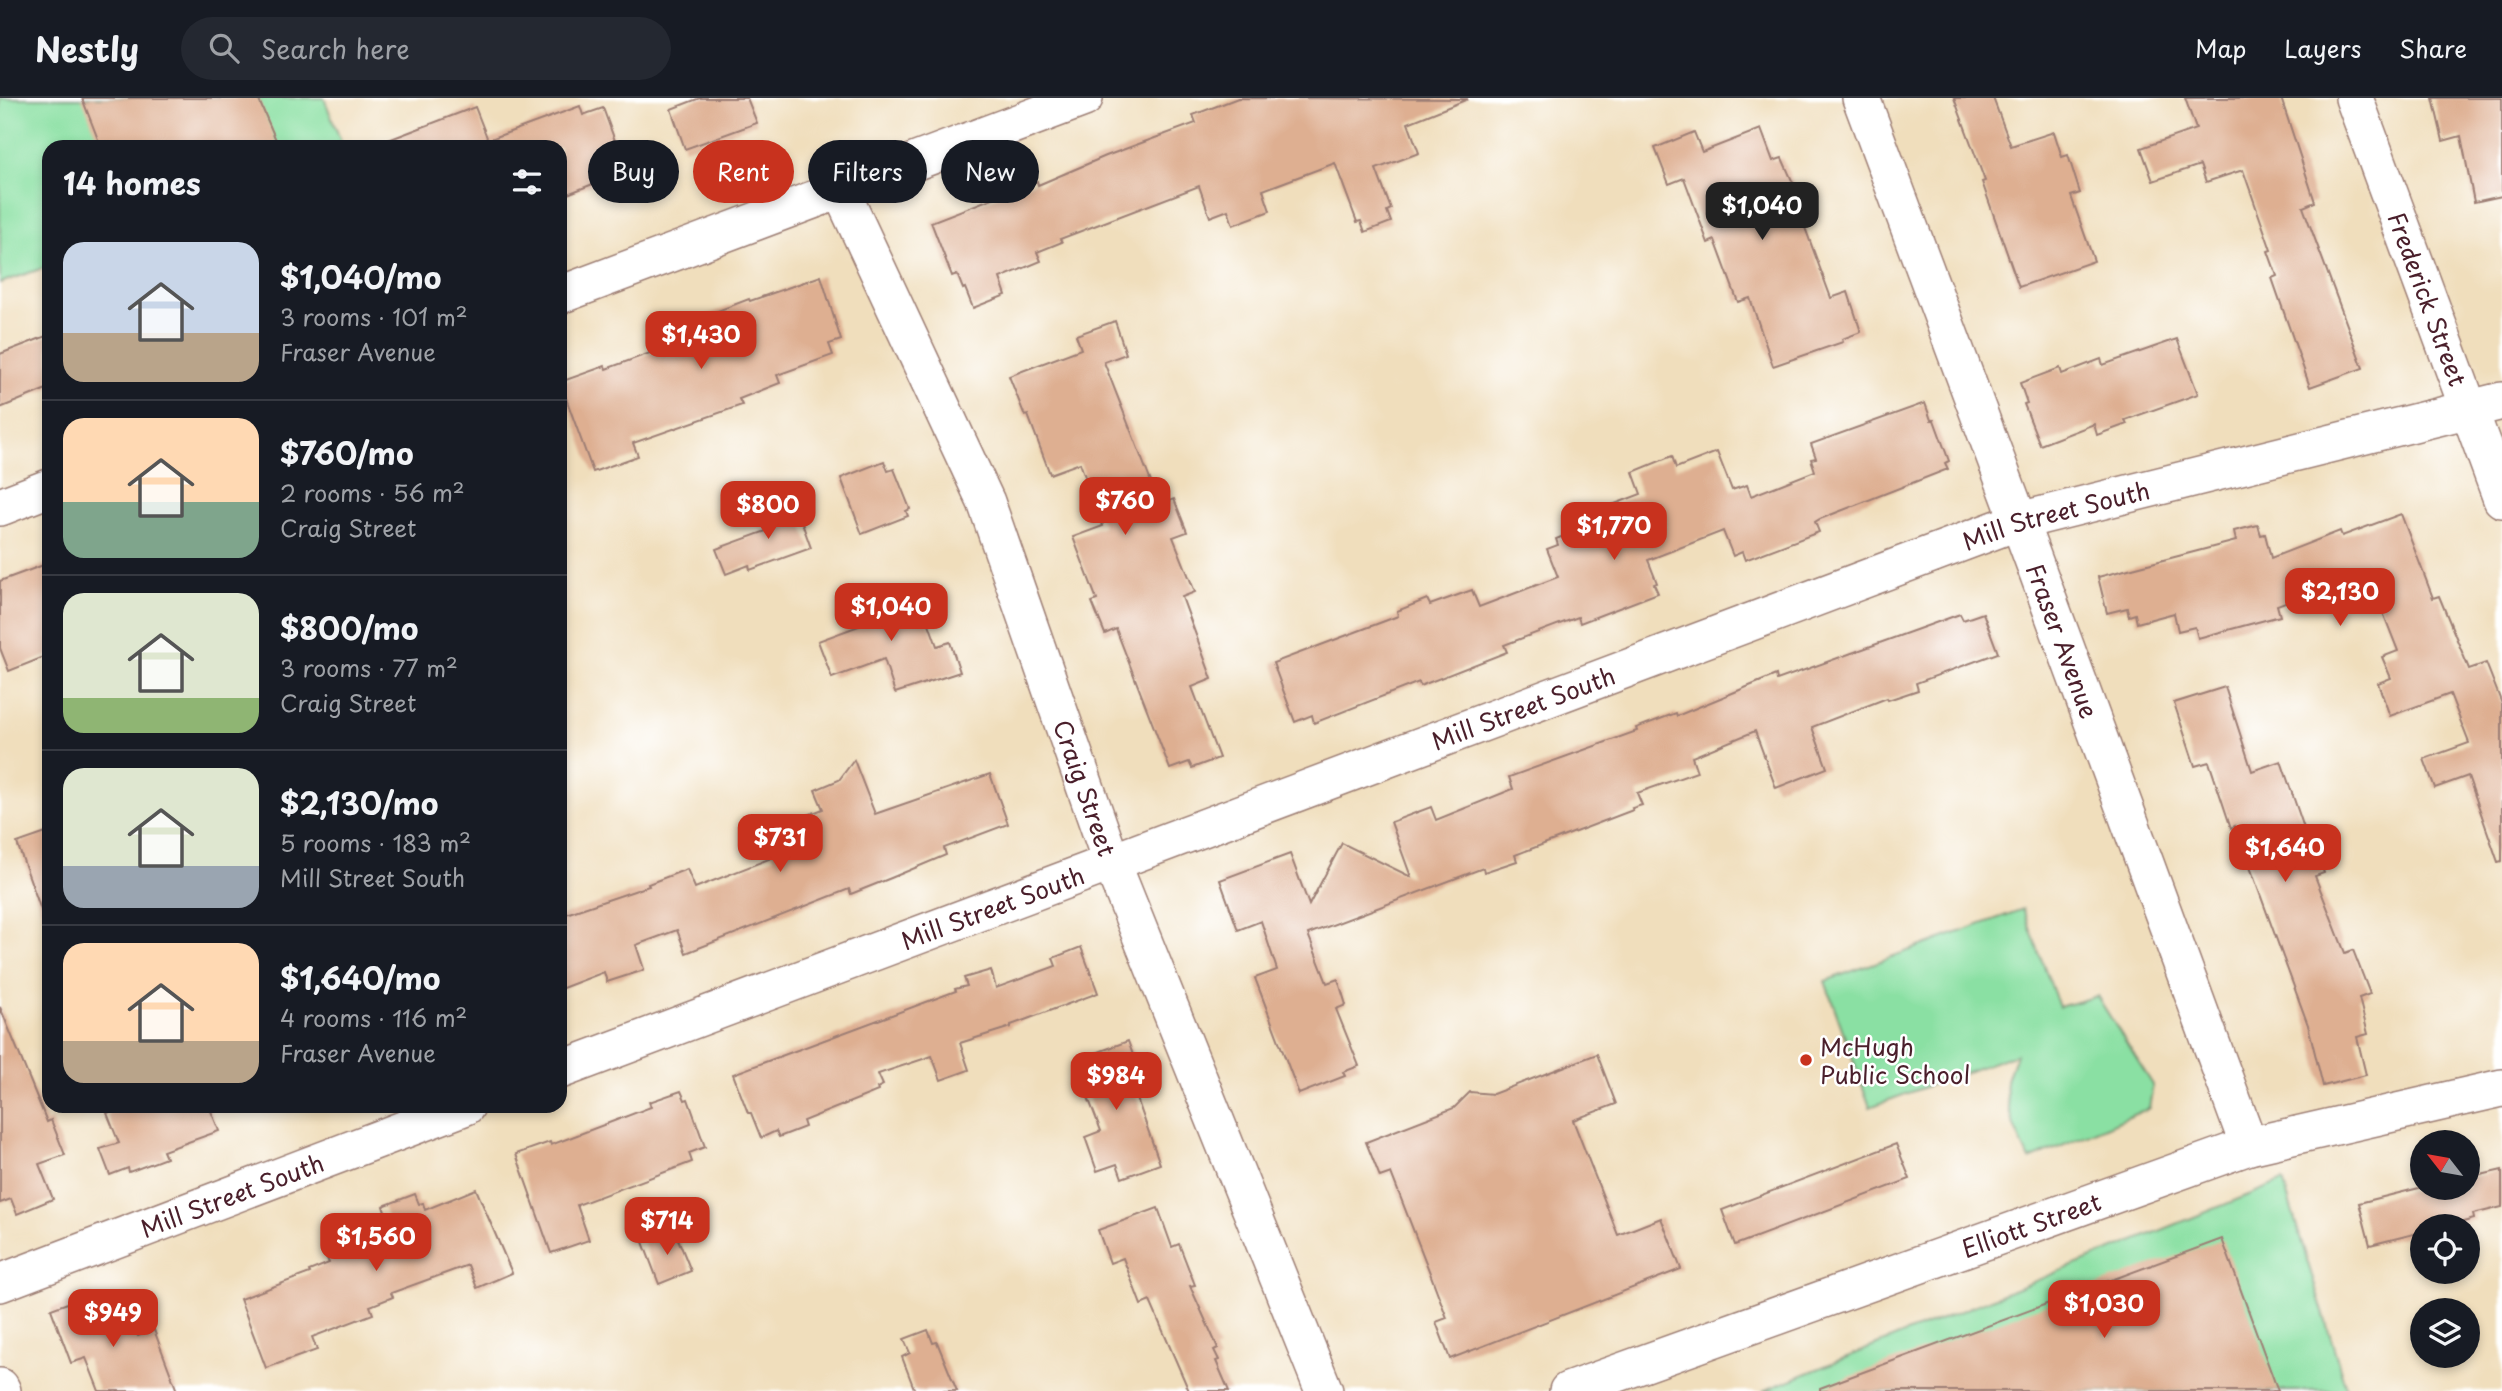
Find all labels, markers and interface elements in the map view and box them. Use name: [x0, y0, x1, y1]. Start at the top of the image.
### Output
search box: [181, 17, 671, 80]
text: Nestly: [35, 23, 139, 73]
icon: search: [205, 29, 243, 67]
text: Search here: [261, 29, 410, 68]
text: Map: [2195, 30, 2246, 66]
text: Layers: [2284, 30, 2361, 66]
text: Share: [2399, 30, 2467, 66]
chip: Buy: [588, 140, 679, 203]
chip: Rent: [693, 140, 794, 203]
chip: Filters: [808, 140, 927, 203]
chip: New: [941, 140, 1039, 203]
text: 14 homes: [63, 160, 201, 205]
icon: filters: [508, 163, 546, 201]
pin: $1,040: [1705, 183, 1819, 242]
text: $1,040: [1722, 187, 1802, 222]
street label: Frederick Street: [2379, 206, 2477, 391]
text: $1,040/mo: [280, 254, 441, 299]
icon: home: [119, 270, 203, 354]
text: 3 rooms · 101 m²: [280, 299, 468, 334]
pin: $1,430: [644, 312, 758, 371]
text: $1,430: [661, 316, 741, 351]
text: Fraser Avenue: [280, 334, 436, 369]
text: $760/mo: [280, 430, 414, 475]
icon: home: [119, 446, 203, 530]
street label: Mill Street South: [1957, 471, 2153, 559]
text: 2 rooms · 56 m²: [280, 475, 465, 510]
pin: $760: [1084, 478, 1166, 537]
pin: $800: [727, 482, 809, 541]
text: $760: [1095, 482, 1155, 517]
text: $800: [736, 486, 800, 521]
pin: $1,770: [1557, 503, 1671, 562]
text: $1,770: [1577, 507, 1651, 542]
text: Craig Street: [280, 510, 416, 545]
street label: Fraser Avenue: [2018, 558, 2108, 723]
pin: $2,130: [2283, 568, 2397, 628]
text: $2,130: [2301, 573, 2379, 608]
pin: $1,040: [834, 584, 948, 643]
text: $1,040: [851, 588, 931, 623]
text: $800/mo: [280, 605, 419, 650]
icon: home: [119, 621, 203, 705]
text: 3 rooms · 77 m²: [280, 650, 458, 685]
street label: Mill Street South: [1426, 657, 1620, 758]
text: Craig Street: [280, 685, 416, 720]
street label: Craig Street: [1045, 715, 1126, 861]
text: $2,130/mo: [280, 780, 438, 825]
icon: home: [119, 796, 203, 880]
pin: $731: [739, 814, 821, 874]
text: $731: [754, 819, 806, 854]
pin: $1,640: [2228, 824, 2342, 884]
text: 5 rooms · 183 m²: [280, 825, 471, 860]
text: $1,640: [2245, 829, 2325, 864]
street label: Mill Street South: [896, 856, 1089, 958]
text: Mill Street South: [280, 860, 465, 895]
text: $1,640/mo: [280, 955, 440, 1000]
icon: home: [119, 971, 203, 1055]
text: 4 rooms · 116 m²: [280, 1000, 467, 1035]
place label: McHugh Public School: [1820, 1028, 1970, 1092]
text: Fraser Avenue: [280, 1035, 436, 1070]
pin: $984: [1075, 1052, 1157, 1112]
marker: McHugh Public School: [1798, 1052, 1814, 1068]
text: $984: [1087, 1057, 1145, 1092]
north arrow: [2410, 1130, 2480, 1200]
map controls: [2410, 1130, 2480, 1368]
street label: Mill Street South: [135, 1144, 329, 1246]
street label: Elliott Street: [1956, 1183, 2106, 1266]
pin: $714: [626, 1198, 708, 1257]
text: $714: [641, 1202, 693, 1237]
pin: $1,560: [319, 1214, 433, 1273]
button: locate: [2410, 1214, 2480, 1284]
text: $1,560: [336, 1218, 416, 1253]
pin: $1,030: [2047, 1280, 2161, 1340]
text: $1,030: [2064, 1285, 2144, 1320]
pin: $949: [72, 1290, 154, 1349]
text: $949: [84, 1294, 142, 1329]
button: layers: [2410, 1298, 2480, 1368]

